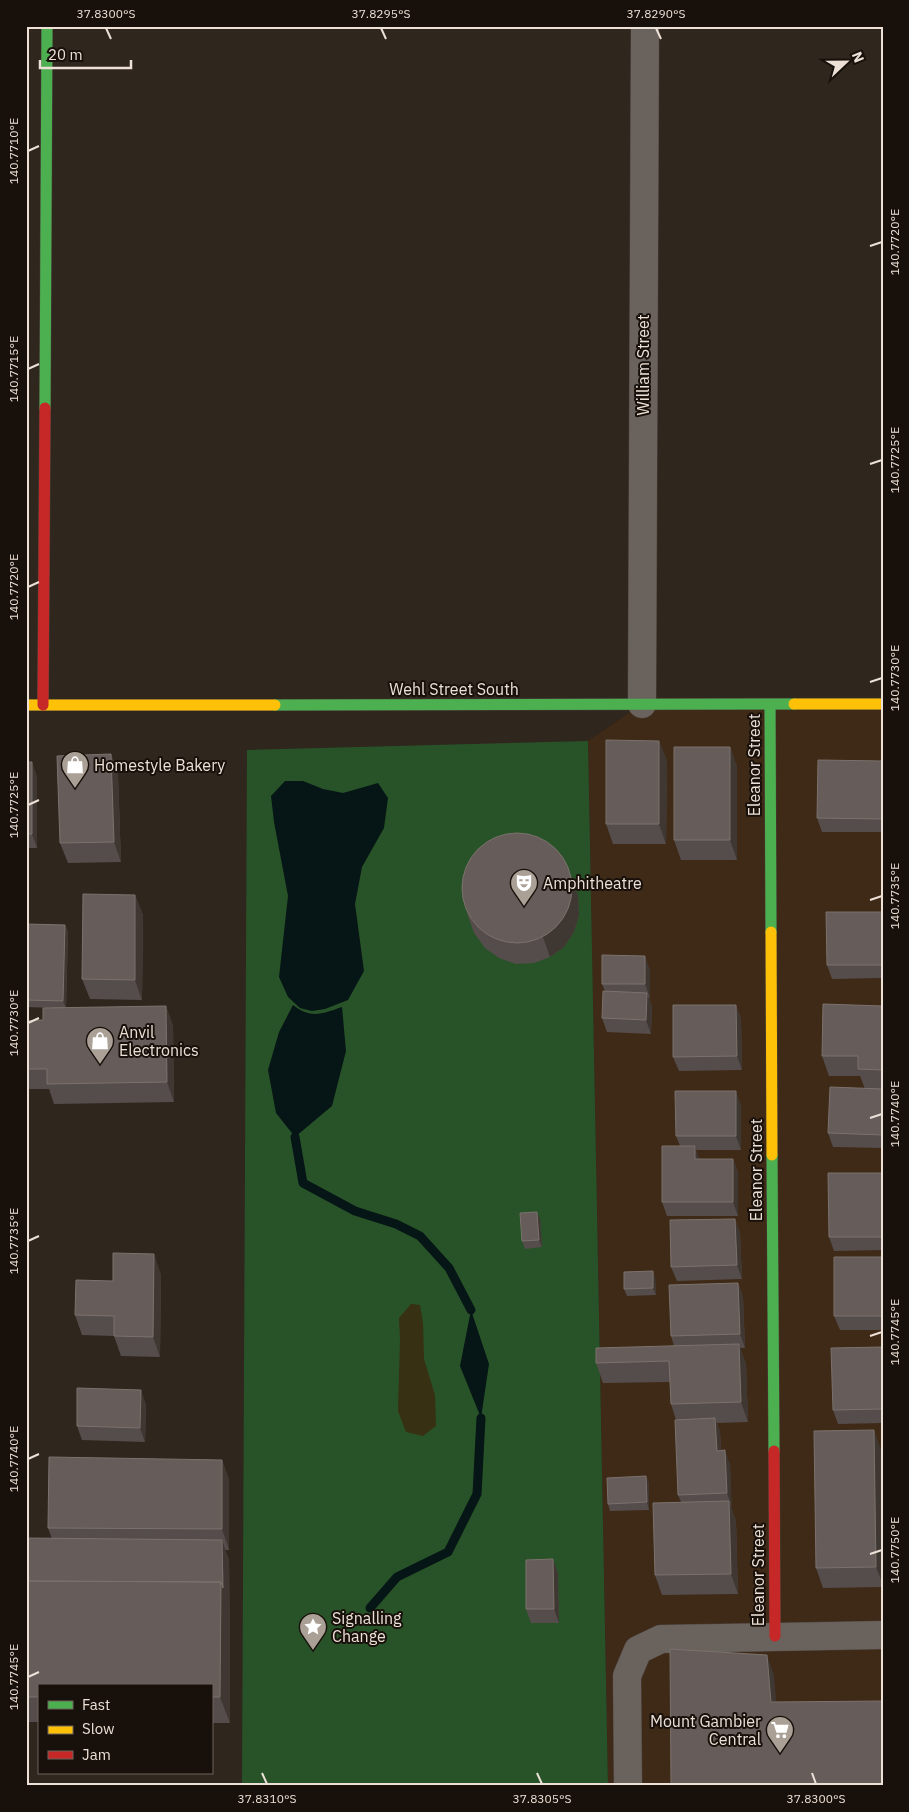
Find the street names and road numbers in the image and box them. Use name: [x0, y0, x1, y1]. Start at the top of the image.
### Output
street label: William Street: [633, 314, 653, 416]
street label: Wehl Street South: [389, 679, 519, 699]
street label: Eleanor Street: [744, 714, 764, 816]
street label: Eleanor Street: [746, 1119, 766, 1221]
street label: Eleanor Street: [748, 1524, 768, 1626]

